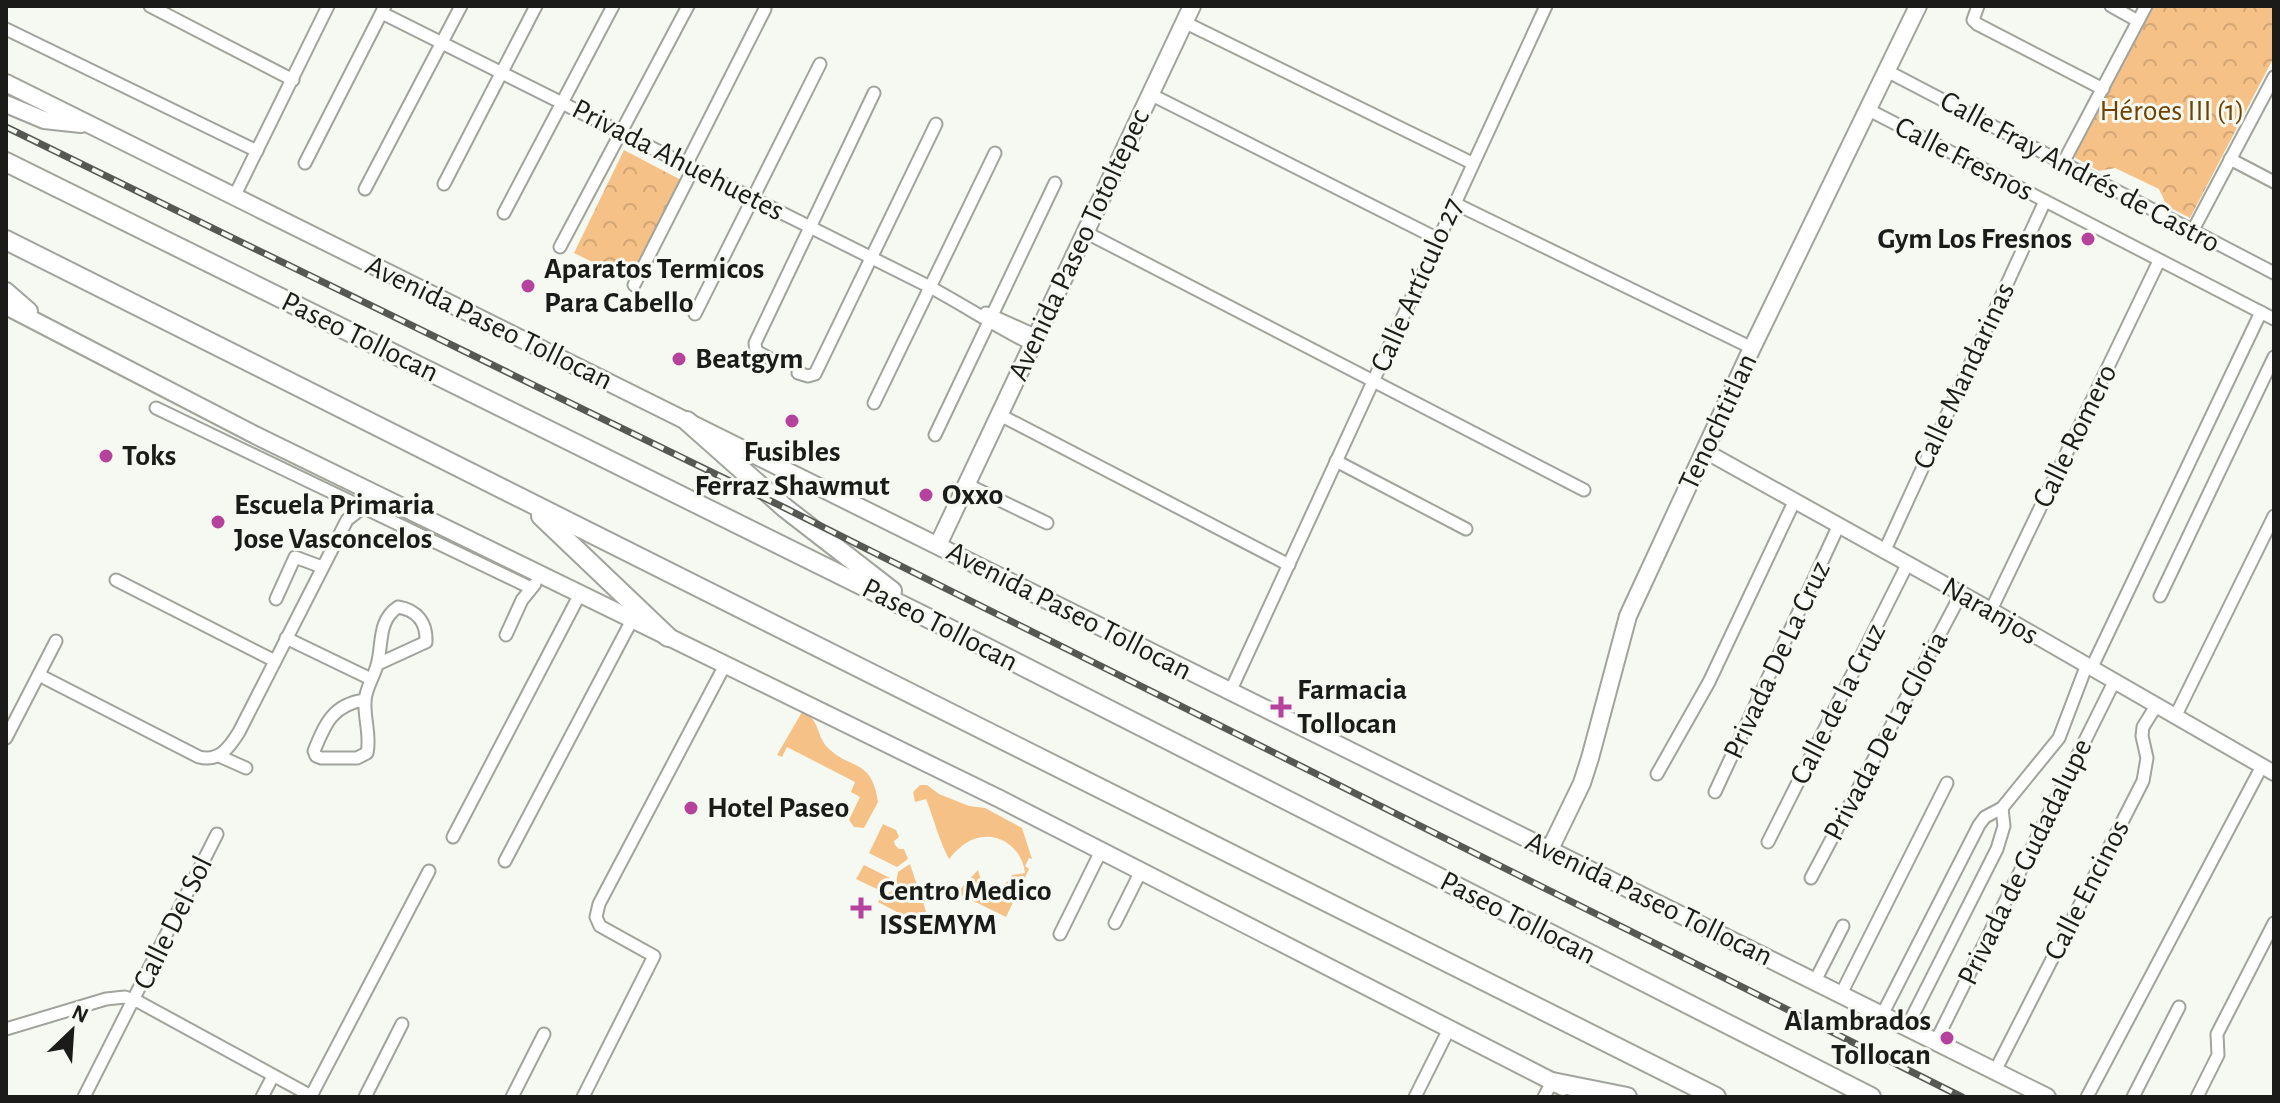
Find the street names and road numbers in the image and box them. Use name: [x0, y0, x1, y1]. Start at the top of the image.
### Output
street label: Calle Fray Andrés de Castro: [1935, 86, 2225, 258]
street label: Privada Ahuehuetes: [567, 94, 789, 226]
street label: Avenida Paseo Totoltepec: [1003, 104, 1155, 385]
street label: Calle Fresnos: [1890, 111, 2038, 207]
street label: Calle Artículo 27: [1365, 194, 1469, 376]
street label: Avenida Paseo Tollocan: [360, 248, 618, 398]
street label: Calle Mandarinas: [1908, 278, 2020, 474]
street label: Paseo Tollocan: [275, 283, 445, 391]
street label: Tenochtitlan: [1673, 349, 1763, 495]
street label: Calle Romero: [2027, 360, 2123, 512]
street label: Avenida Paseo Tollocan: [940, 534, 1198, 688]
street label: Privada De La Cruz: [1718, 557, 1836, 763]
street label: Paseo Tollocan: [856, 570, 1024, 680]
street label: Naranjos: [1937, 572, 2043, 650]
street label: Calle de la Cruz: [1785, 619, 1891, 789]
street label: Privada De La Gloria: [1818, 626, 1954, 846]
street label: Privada de Gudadalupe: [1952, 734, 2098, 990]
street label: Calle Encinos: [2039, 815, 2135, 965]
street label: Avenida Paseo Tollocan: [1521, 826, 1777, 972]
street label: Calle Del Sol: [128, 852, 218, 994]
street label: Paseo Tollocan: [1435, 866, 1601, 970]

